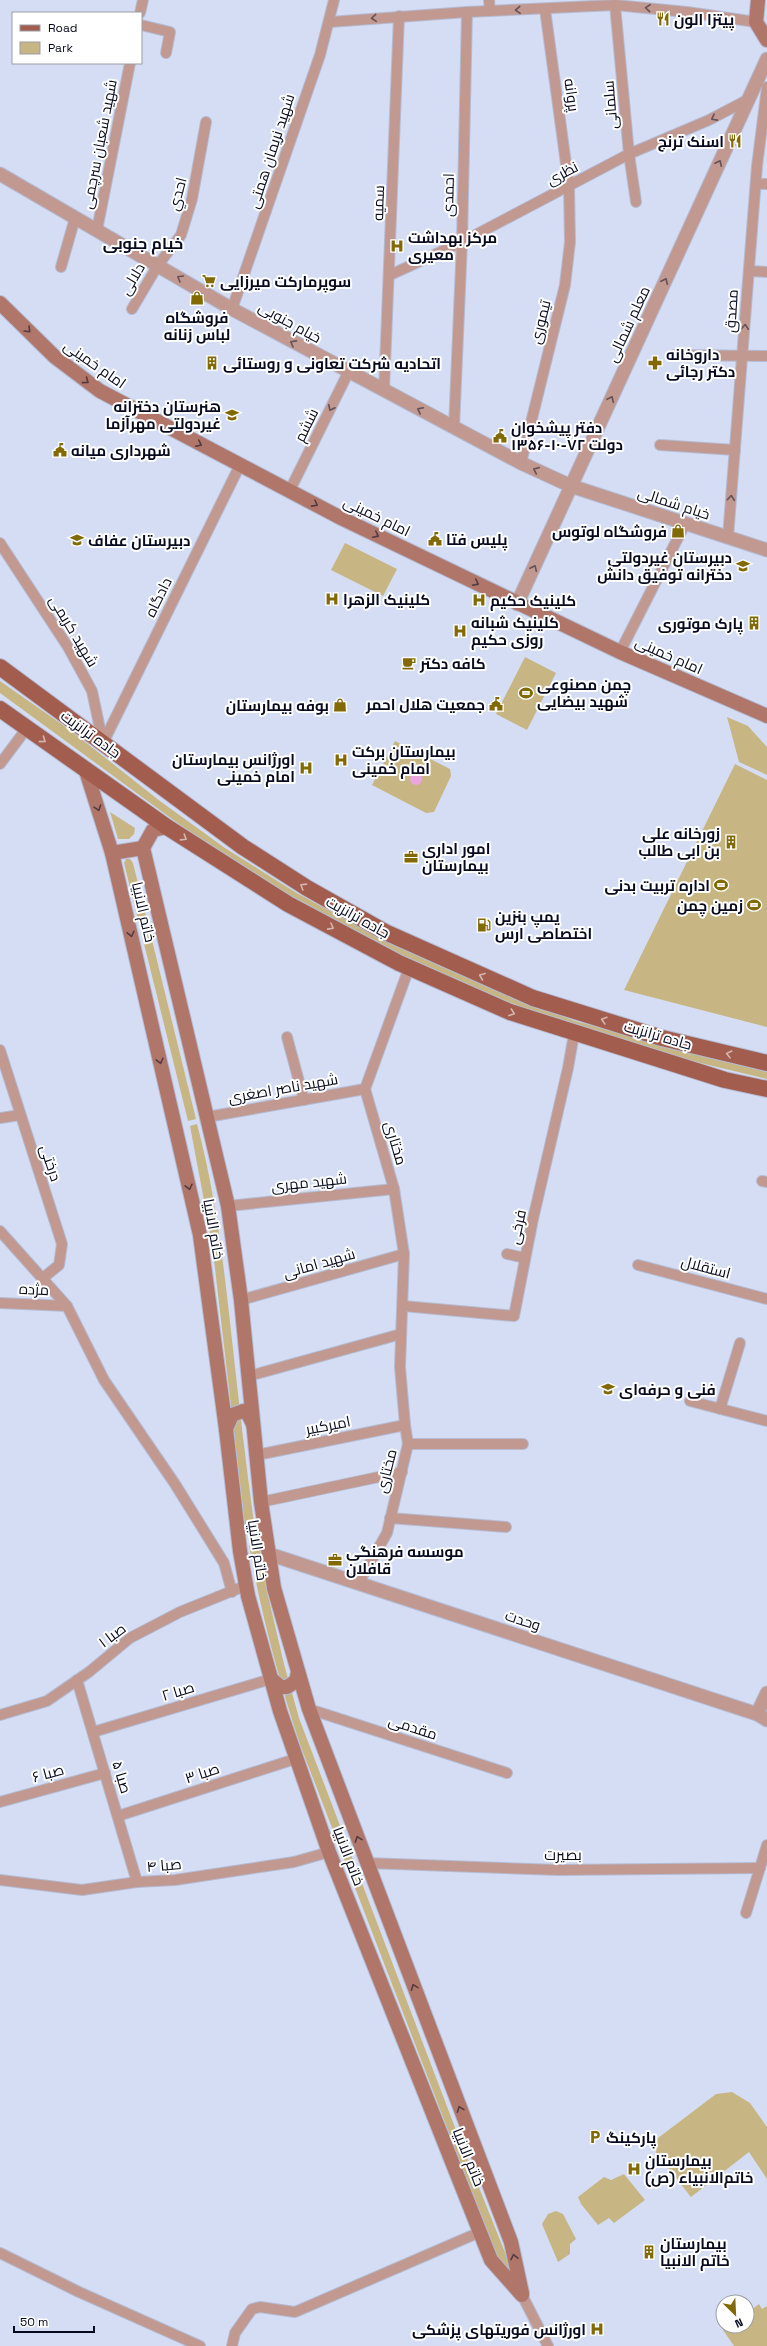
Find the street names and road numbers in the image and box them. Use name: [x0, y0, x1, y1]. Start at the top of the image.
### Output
street label: پروانه: [559, 77, 584, 113]
street label: شهید شعبان سرچمی: [77, 78, 122, 211]
street label: سلمانی: [598, 80, 623, 130]
street label: شهید نریمان همتی: [244, 91, 299, 211]
street label: نظری: [543, 157, 582, 190]
street label: احمدی: [438, 173, 459, 217]
street label: احدي: [163, 175, 193, 214]
street label: سميه: [368, 185, 388, 221]
street label: دلالی: [115, 259, 150, 299]
street label: معلم شمالی: [602, 283, 655, 366]
street label: مصدق: [720, 289, 743, 333]
street label: خیام جنوبی: [255, 297, 325, 348]
street label: تیموری: [525, 298, 556, 346]
street label: امام خمینی: [60, 336, 130, 393]
street label: ششم: [290, 405, 323, 445]
street label: خیام شمالی: [635, 482, 712, 525]
street label: امام خمینی: [340, 492, 413, 541]
street label: دادگاه: [140, 574, 176, 620]
street label: شهید کریمی: [44, 592, 103, 671]
street label: امام خمینی: [632, 632, 706, 679]
street label: جاده ترانزیت: [57, 706, 125, 762]
street label: خاتم الانبیا: [127, 880, 160, 944]
street label: جاده ترانزیت: [323, 892, 393, 942]
street label: جاده ترانزیت: [622, 1016, 694, 1054]
street label: شهید ناصر اصغری: [227, 1069, 339, 1108]
street label: مختاری: [380, 1119, 411, 1167]
street label: درختی: [35, 1142, 66, 1184]
street label: شهید مهری: [270, 1169, 348, 1196]
street label: خاتم الانبیا: [198, 1197, 229, 1261]
street label: فرخی: [504, 1208, 531, 1246]
street label: شهید امانی: [281, 1244, 357, 1283]
street label: استقلال: [679, 1251, 733, 1283]
street label: مژده: [18, 1279, 50, 1299]
street label: امیرکبیر: [303, 1411, 352, 1439]
street label: مختاری: [371, 1447, 402, 1495]
street label: خاتم الانبیا: [243, 1518, 272, 1582]
street label: وحدت: [503, 1605, 543, 1635]
street label: صبا ۱: [94, 1618, 130, 1652]
street label: صبا ۲: [159, 1677, 197, 1705]
street label: مقدمی: [386, 1710, 440, 1745]
street label: صبا ۵: [108, 1758, 136, 1796]
street label: صبا ۳: [182, 1759, 222, 1787]
street label: صبا ۶: [30, 1760, 66, 1786]
street label: خاتم الانبیا: [328, 1824, 369, 1888]
street label: بصيرت: [544, 1845, 582, 1864]
street label: صبا ۴: [146, 1854, 182, 1876]
street label: خاتم الانبیا: [448, 2125, 489, 2189]

